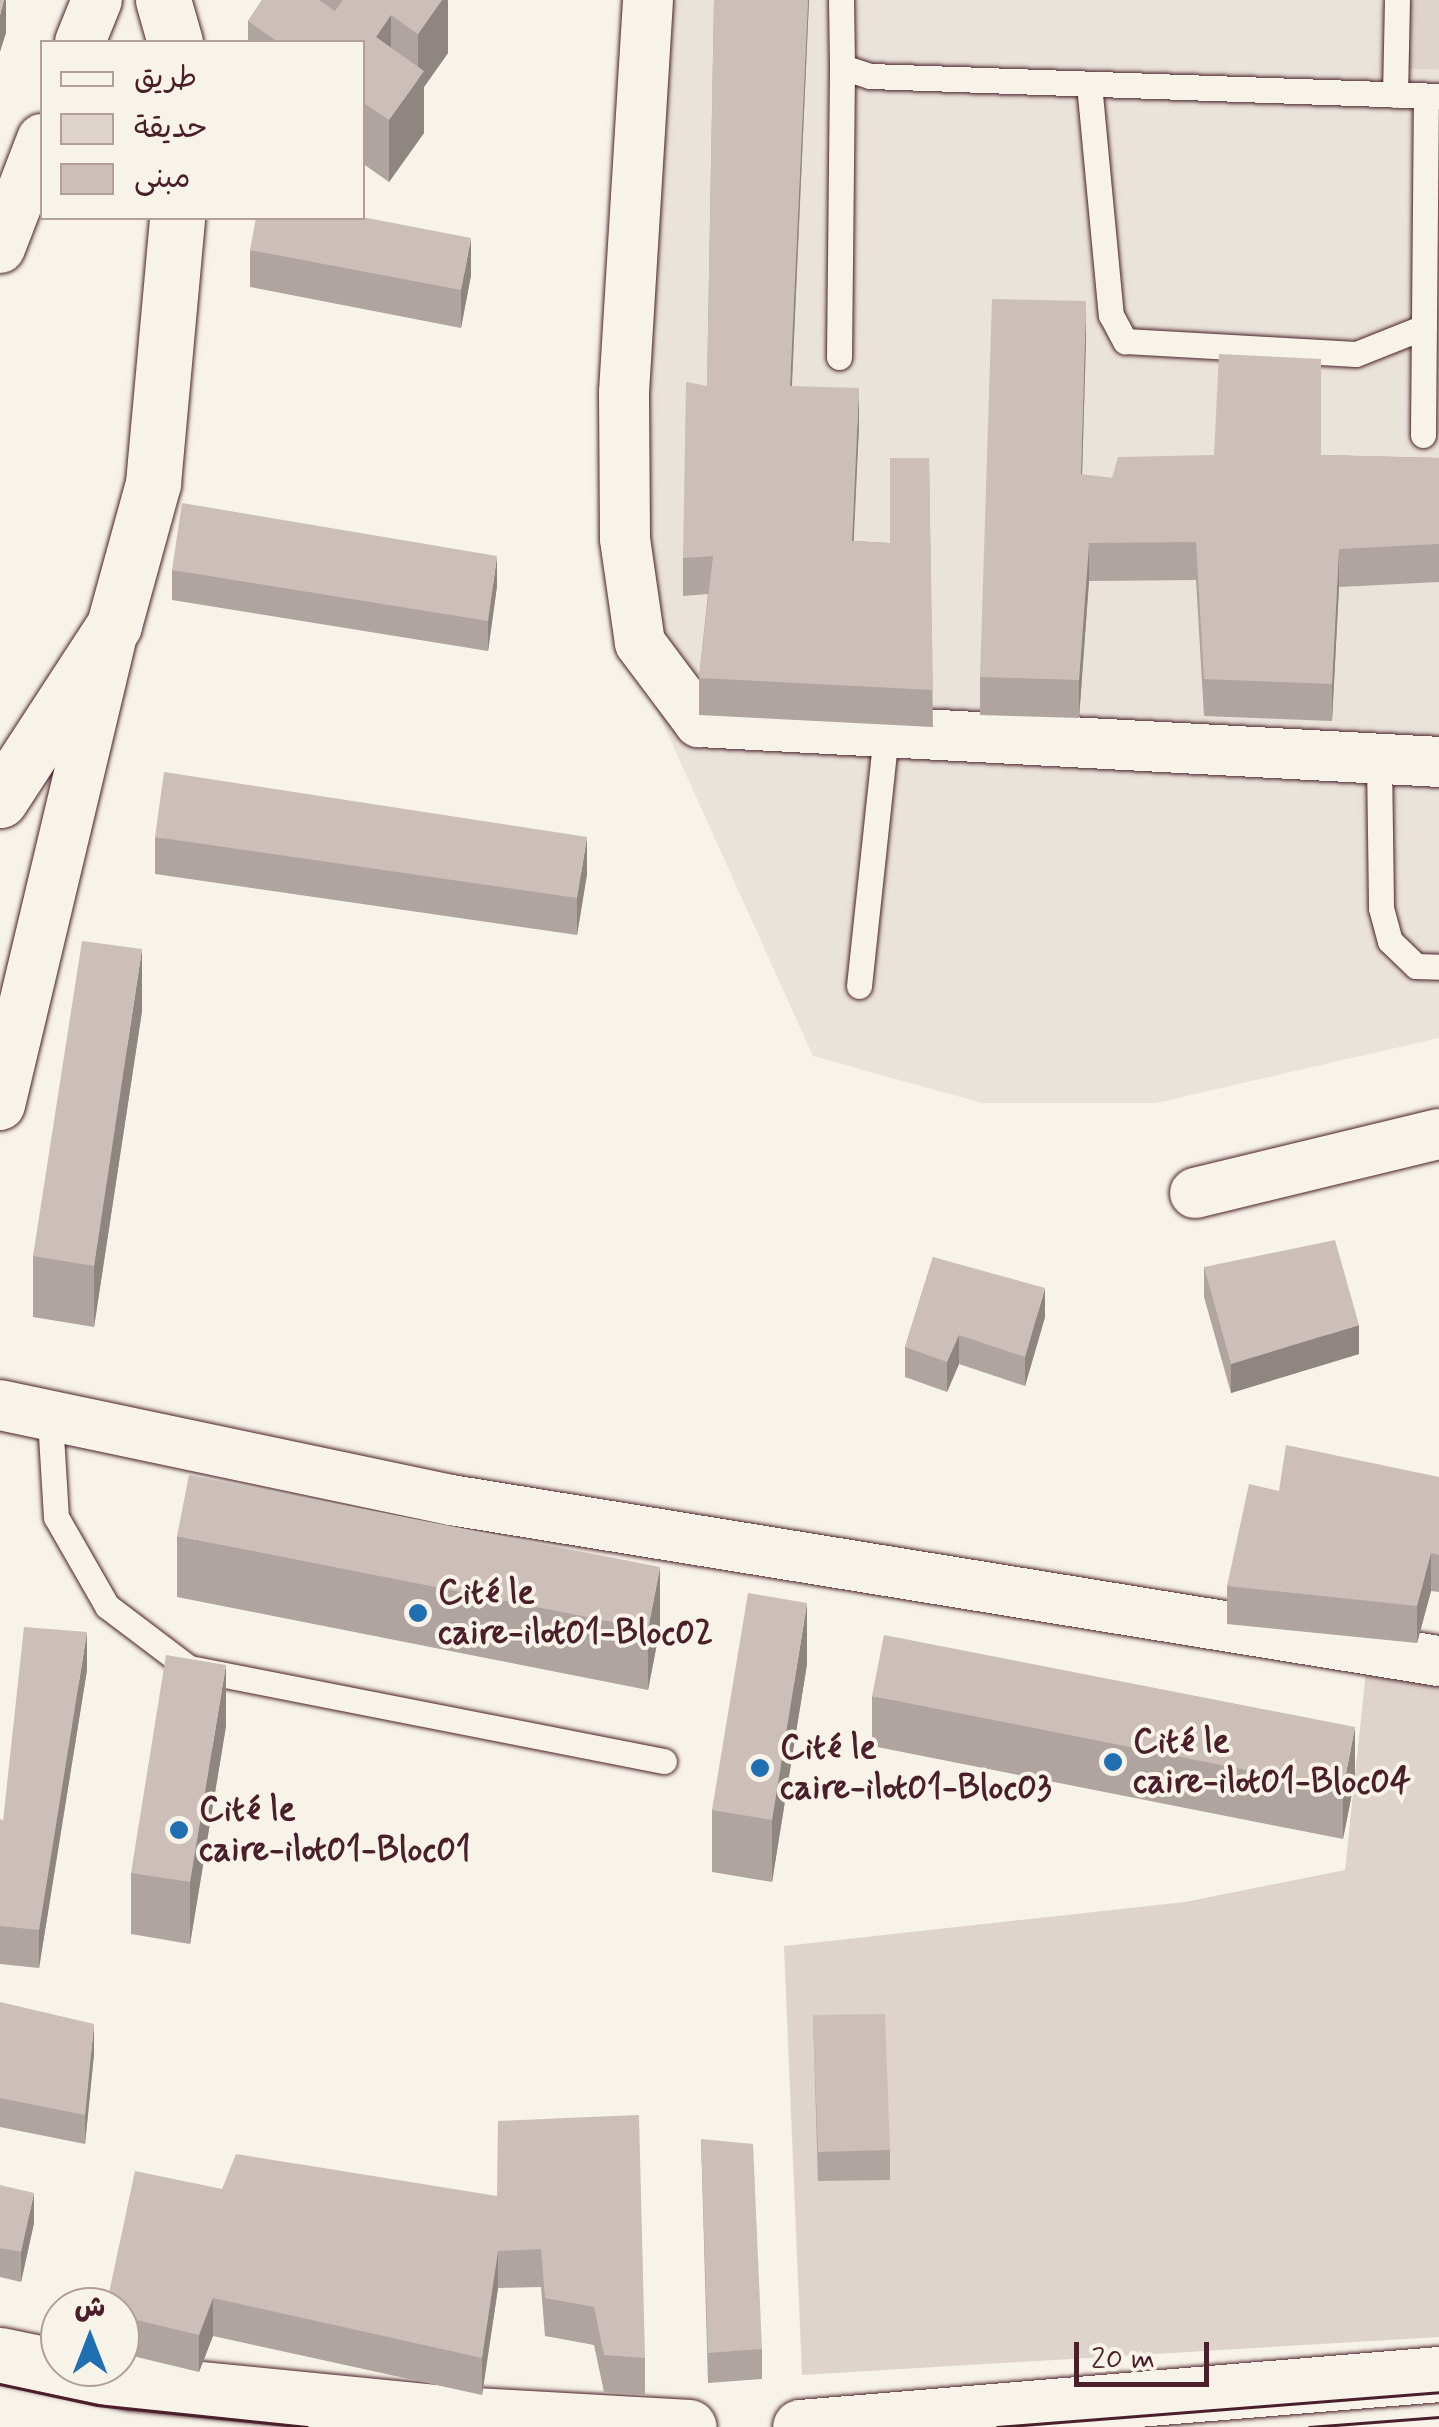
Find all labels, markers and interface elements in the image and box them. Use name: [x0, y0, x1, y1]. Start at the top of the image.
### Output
legend: [40, 40, 365, 220]
text: طريق: [134, 59, 197, 98]
text: حديقة: [134, 109, 208, 148]
text: مبنى: [134, 159, 190, 198]
place label: Cité le caire-ilot01-Bloc02: [438, 1572, 713, 1654]
marker: Cité le caire-ilot01-Bloc02: [407, 1602, 429, 1624]
place label: Cité le caire-ilot01-Bloc04: [1133, 1721, 1411, 1803]
place label: Cité le caire-ilot01-Bloc03: [780, 1727, 1052, 1809]
marker: Cité le caire-ilot01-Bloc04: [1102, 1751, 1124, 1773]
marker: Cité le caire-ilot01-Bloc03: [749, 1757, 771, 1779]
place label: Cité le caire-ilot01-Bloc01: [199, 1789, 471, 1871]
marker: Cité le caire-ilot01-Bloc01: [168, 1819, 190, 1841]
north arrow: [40, 2287, 140, 2387]
text: ش: [75, 2290, 105, 2327]
scale bar: [1079, 2322, 1214, 2384]
text: 20 m: [1091, 2340, 1155, 2379]

